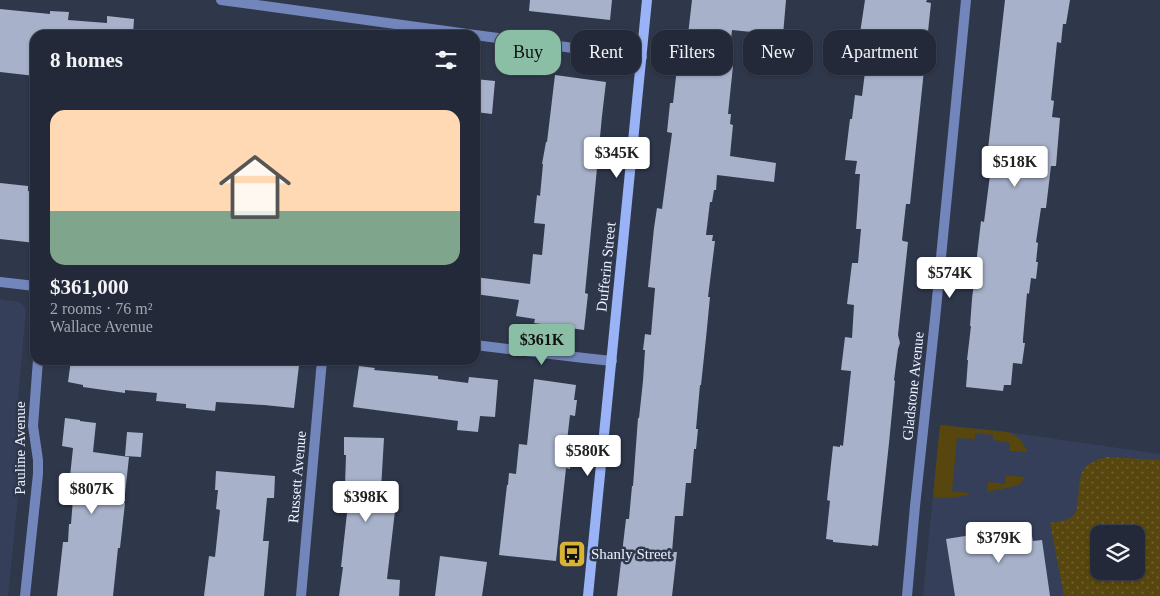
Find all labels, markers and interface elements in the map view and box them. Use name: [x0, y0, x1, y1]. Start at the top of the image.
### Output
chip: Buy: [495, 30, 561, 75]
chip: Rent: [571, 30, 641, 75]
chip: Filters: [651, 30, 733, 75]
chip: New: [743, 30, 813, 75]
chip: Apartment: [823, 30, 936, 75]
icon: filters: [432, 46, 460, 74]
text: 8 homes: [50, 48, 123, 72]
pin: $345K: [582, 136, 652, 179]
icon: home: [210, 142, 300, 232]
text: $345K: [595, 144, 639, 161]
pin: $518K: [980, 146, 1050, 188]
text: $518K: [993, 153, 1037, 170]
street label: Dufferin Street: [593, 221, 619, 313]
pin: $574K: [915, 256, 985, 299]
text: $574K: [928, 264, 972, 281]
text: $361,000: [50, 275, 129, 299]
text: 2 rooms · 76 m²: [50, 300, 153, 317]
text: Wallace Avenue: [50, 318, 153, 335]
pin: $361K: [507, 324, 577, 366]
street label: Gladstone Avenue: [899, 330, 927, 441]
text: $361K: [520, 331, 564, 348]
street label: Pauline Avenue: [12, 401, 28, 495]
street label: Russett Avenue: [285, 430, 309, 524]
pin: $580K: [553, 434, 623, 477]
text: $580K: [566, 442, 610, 459]
pin: $807K: [57, 472, 127, 515]
text: $807K: [70, 480, 114, 497]
pin: $398K: [331, 480, 401, 523]
text: $398K: [344, 488, 388, 505]
pin: $379K: [964, 522, 1034, 564]
map controls: [1090, 525, 1145, 580]
button: layers: [1090, 525, 1145, 580]
text: $379K: [977, 529, 1021, 546]
bus stop icon: Shanly Street: [557, 539, 587, 569]
place label: Shanly Street: [591, 546, 672, 562]

